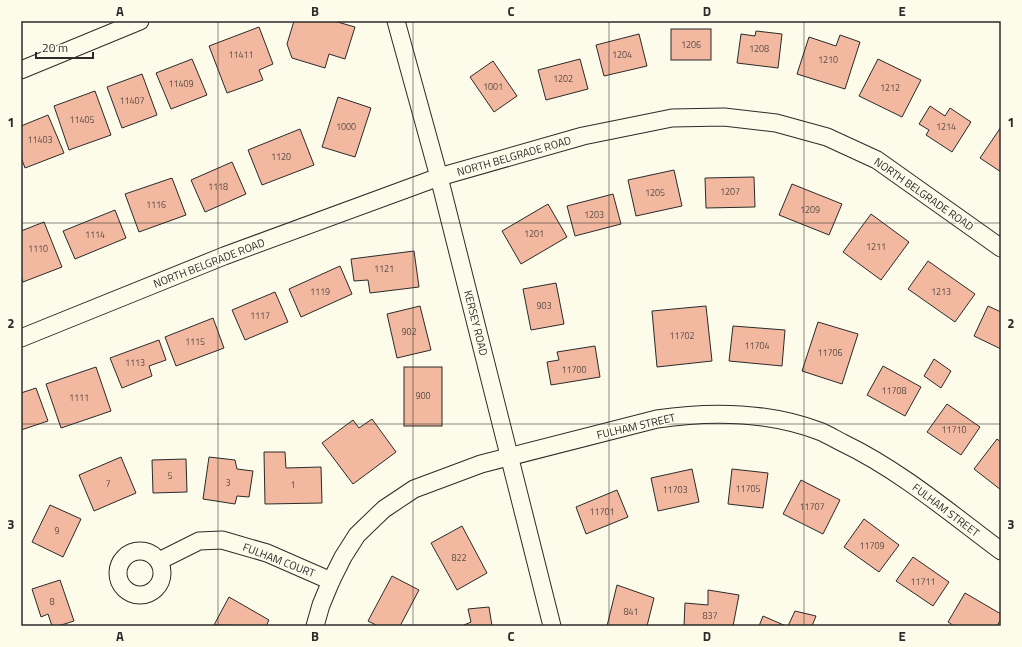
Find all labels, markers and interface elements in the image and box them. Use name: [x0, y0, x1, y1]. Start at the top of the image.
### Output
text: A: [116, 1, 124, 21]
text: B: [311, 1, 319, 21]
text: C: [507, 1, 515, 21]
text: D: [703, 1, 711, 21]
text: E: [898, 1, 906, 21]
scale bar: [36, 34, 93, 60]
text: 20 m: [42, 38, 68, 57]
house number: 1206: [681, 38, 701, 51]
house number: 1208: [749, 42, 769, 55]
house number: 11411: [228, 48, 254, 61]
house number: 1204: [612, 48, 632, 61]
house number: 1210: [818, 53, 838, 66]
house number: 1202: [553, 72, 573, 85]
house number: 11409: [168, 77, 194, 90]
house number: 1001: [483, 80, 503, 93]
house number: 1212: [880, 81, 900, 94]
house number: 11407: [119, 94, 145, 107]
text: 1: [7, 112, 15, 132]
text: 1: [1007, 112, 1015, 132]
house number: 11405: [69, 113, 95, 126]
house number: 1000: [336, 120, 356, 133]
house number: 1214: [936, 120, 956, 133]
street label: NORTH BELGRADE ROAD: [455, 132, 573, 180]
house number: 11403: [27, 133, 53, 146]
house number: 1120: [271, 150, 291, 163]
street label: NORTH BELGRADE ROAD: [871, 154, 977, 234]
house number: 1118: [208, 180, 228, 193]
house number: 1207: [720, 185, 740, 198]
house number: 1205: [645, 186, 665, 199]
house number: 1116: [146, 198, 166, 211]
house number: 1209: [800, 203, 820, 216]
house number: 1203: [584, 208, 604, 221]
house number: 1201: [524, 227, 544, 240]
house number: 1114: [85, 228, 105, 241]
street label: NORTH BELGRADE ROAD: [151, 234, 267, 292]
house number: 1211: [866, 240, 886, 253]
house number: 1110: [28, 242, 48, 255]
house number: 1121: [374, 262, 394, 275]
house number: 1119: [310, 285, 330, 298]
house number: 1213: [931, 285, 951, 298]
street label: KERSEY ROAD: [460, 289, 492, 357]
house number: 903: [536, 299, 552, 312]
house number: 1117: [250, 309, 270, 322]
text: 2: [7, 313, 15, 333]
text: 2: [1007, 313, 1015, 333]
house number: 902: [401, 325, 417, 338]
house number: 11702: [669, 329, 695, 342]
house number: 1115: [185, 335, 205, 348]
house number: 11704: [744, 339, 770, 352]
house number: 11706: [817, 346, 843, 359]
house number: 1113: [125, 356, 145, 369]
house number: 11700: [561, 363, 587, 376]
house number: 11708: [881, 384, 907, 397]
house number: 900: [415, 389, 431, 402]
house number: 1111: [69, 391, 89, 404]
street label: FULHAM STREET: [595, 409, 677, 443]
house number: 11710: [941, 423, 967, 436]
house number: 5: [167, 469, 173, 482]
house number: 3: [225, 476, 231, 489]
house number: 7: [105, 477, 111, 490]
house number: 1: [290, 478, 296, 491]
street label: FULHAM STREET: [909, 479, 983, 541]
house number: 11705: [735, 482, 761, 495]
house number: 11703: [662, 483, 688, 496]
house number: 11707: [799, 500, 825, 513]
house number: 11701: [589, 505, 615, 518]
text: 3: [7, 514, 15, 534]
text: 3: [1007, 514, 1015, 534]
house number: 9: [54, 524, 60, 537]
street label: FULHAM COURT: [240, 539, 318, 581]
house number: 11709: [859, 539, 885, 552]
house number: 822: [451, 551, 467, 564]
house number: 11711: [910, 575, 936, 588]
house number: 8: [49, 595, 55, 608]
house number: 841: [623, 605, 639, 618]
house number: 837: [702, 609, 718, 622]
text: A: [116, 626, 124, 646]
text: B: [311, 626, 319, 646]
text: C: [507, 626, 515, 646]
text: D: [703, 626, 711, 646]
text: E: [898, 626, 906, 646]

